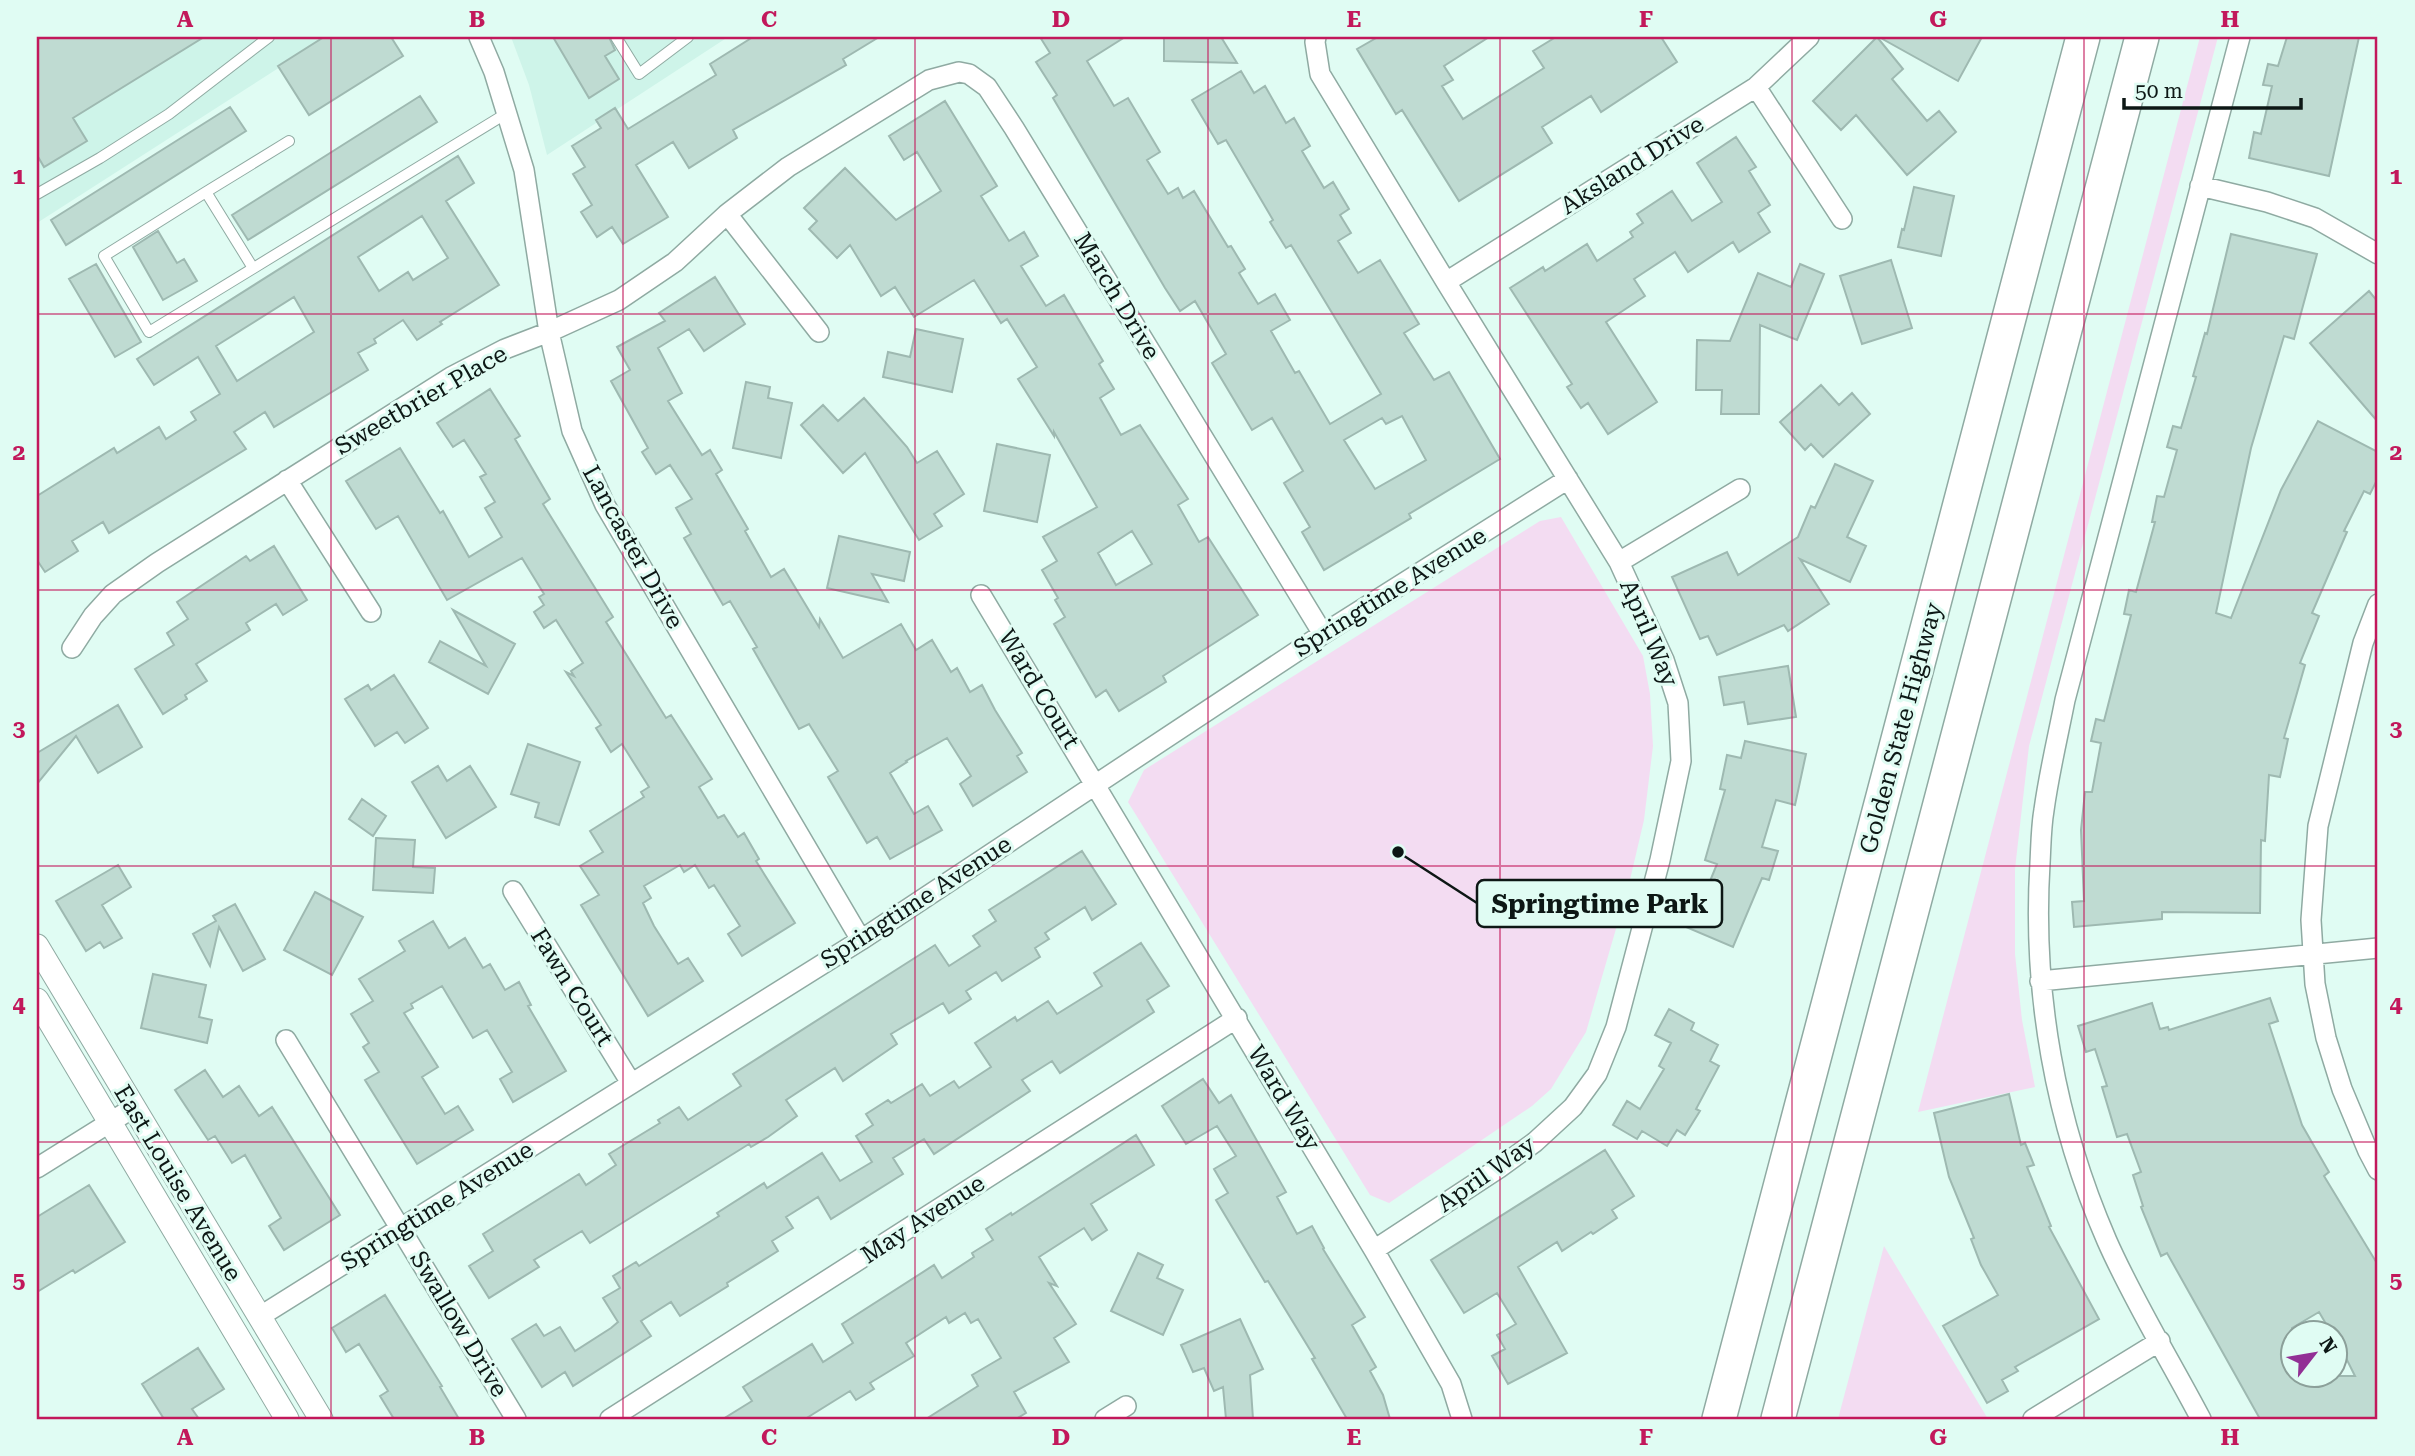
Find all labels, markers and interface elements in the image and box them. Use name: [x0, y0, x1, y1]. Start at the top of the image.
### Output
text: A: [177, 6, 194, 33]
text: B: [469, 6, 485, 33]
text: C: [761, 6, 777, 33]
text: D: [1052, 6, 1070, 33]
text: E: [1347, 6, 1361, 33]
text: F: [1639, 6, 1653, 33]
text: G: [1929, 6, 1947, 33]
text: H: [2221, 6, 2240, 33]
scale bar: [2124, 66, 2301, 110]
text: 50 m: [2135, 79, 2183, 103]
street label: Aksland Drive: [1555, 110, 1709, 220]
text: 1: [13, 163, 26, 190]
text: 1: [2390, 163, 2403, 190]
street label: March Drive: [1068, 228, 1166, 364]
street label: Sweetbrier Place: [330, 339, 512, 461]
text: 2: [13, 439, 25, 466]
text: 2: [2390, 439, 2402, 466]
street label: Lancaster Drive: [577, 461, 689, 633]
street label: Springtime Avenue: [1289, 521, 1491, 663]
street label: April Way: [1614, 575, 1684, 691]
street label: Golden State Highway: [1854, 599, 1948, 856]
street label: Ward Court: [993, 625, 1085, 754]
text: 3: [13, 715, 26, 742]
text: 3: [2390, 715, 2403, 742]
street label: Springtime Avenue: [816, 830, 1016, 974]
callout: Springtime Park: [1477, 880, 1722, 927]
text: Springtime Park: [1491, 889, 1709, 919]
street label: Fawn Court: [525, 923, 619, 1051]
text: 4: [13, 991, 26, 1018]
text: 4: [2390, 991, 2403, 1018]
street label: Ward Way: [1242, 1040, 1327, 1156]
street label: East Louise Avenue: [108, 1080, 248, 1286]
street label: April Way: [1432, 1130, 1541, 1218]
street label: Springtime Avenue: [336, 1135, 538, 1277]
street label: May Avenue: [856, 1169, 990, 1269]
street label: Swallow Drive: [404, 1246, 514, 1402]
text: 5: [13, 1267, 26, 1294]
text: 5: [2390, 1267, 2403, 1294]
north arrow: [2278, 1320, 2348, 1390]
text: N: [2315, 1333, 2342, 1358]
text: A: [177, 1424, 194, 1451]
text: B: [469, 1424, 485, 1451]
text: C: [761, 1424, 777, 1451]
text: D: [1052, 1424, 1070, 1451]
text: E: [1347, 1424, 1361, 1451]
text: F: [1639, 1424, 1653, 1451]
text: G: [1929, 1424, 1947, 1451]
text: H: [2221, 1424, 2240, 1451]

